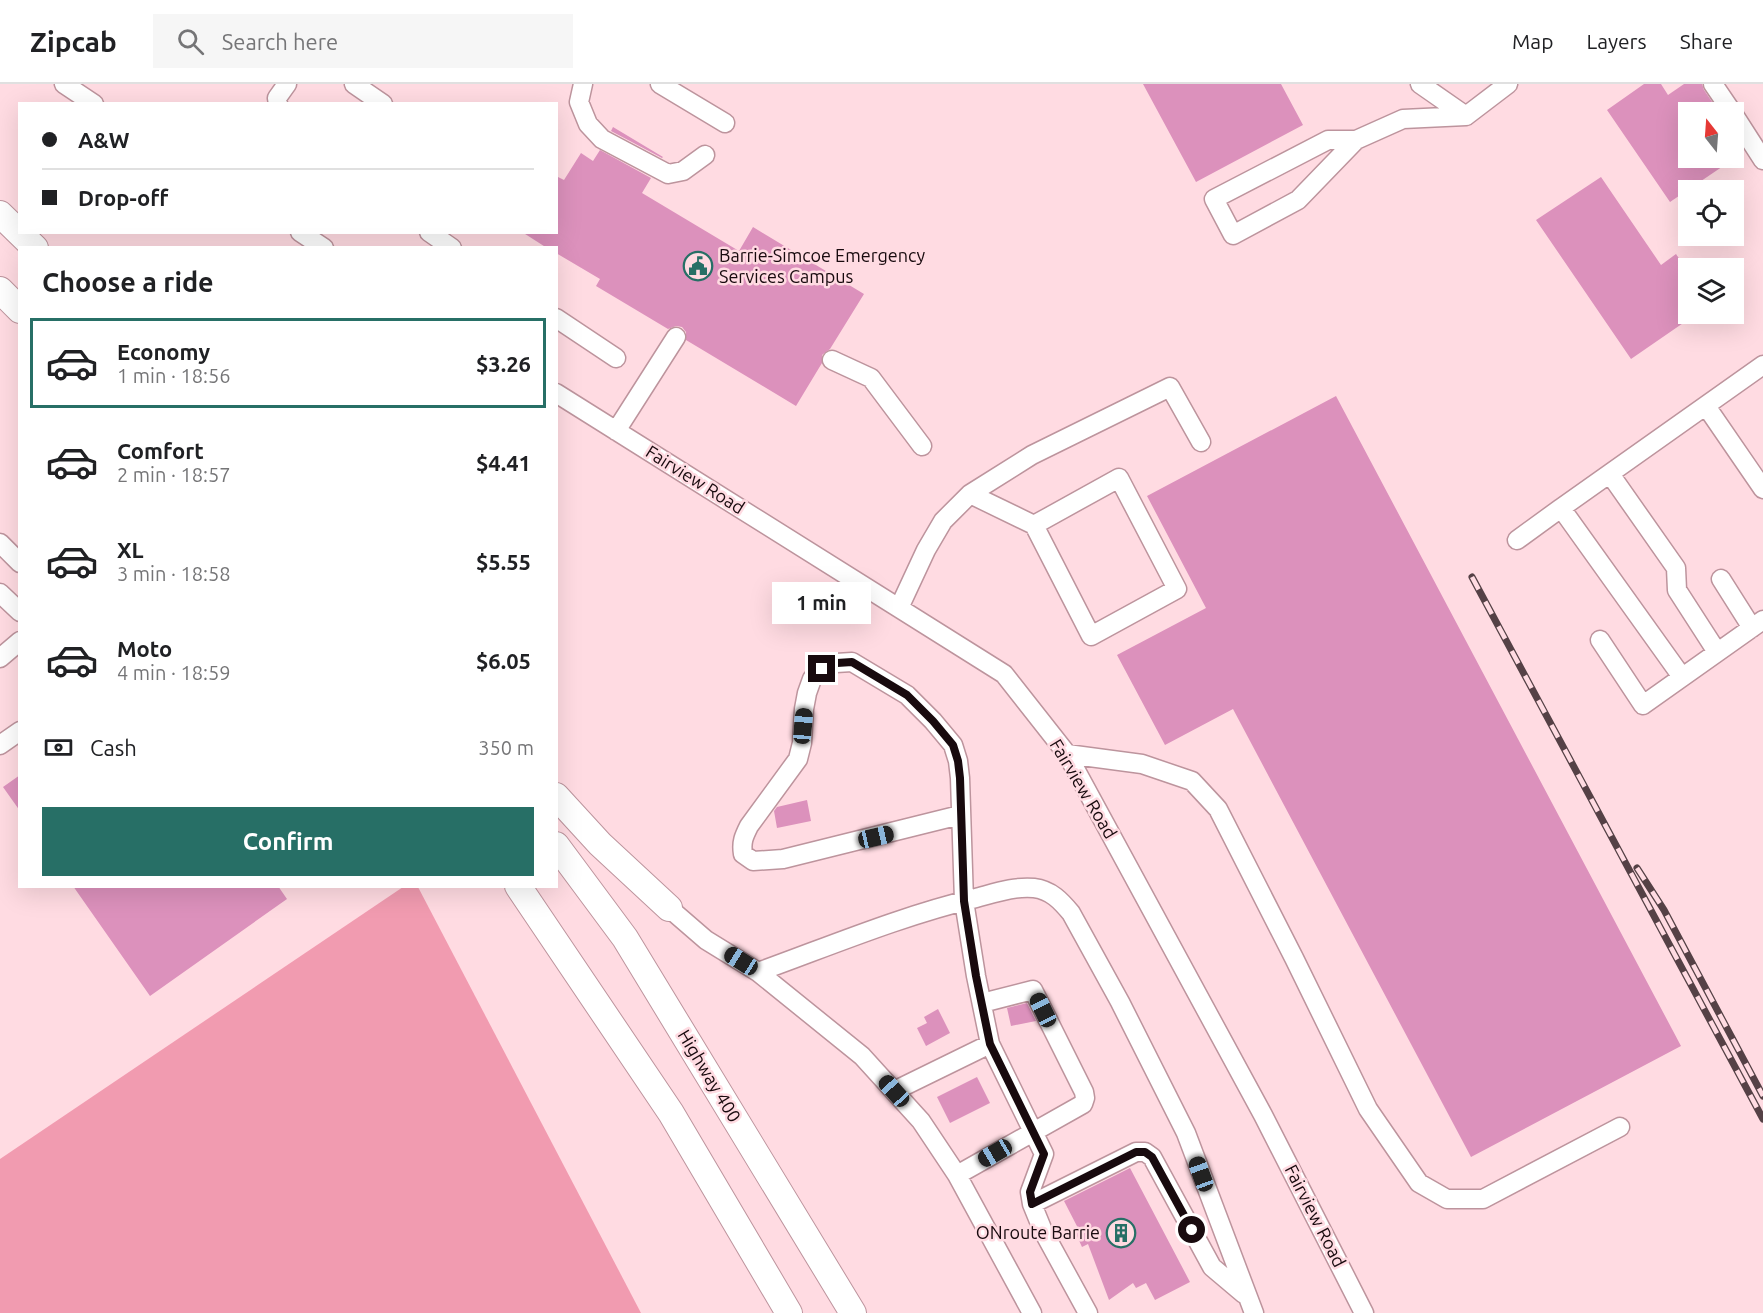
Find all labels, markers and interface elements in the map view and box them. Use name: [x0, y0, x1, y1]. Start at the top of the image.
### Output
search box: [153, 14, 573, 68]
icon: search: [174, 25, 207, 58]
text: Zipcab: [30, 26, 117, 57]
text: Search here: [222, 29, 338, 54]
text: Map: [1512, 29, 1553, 53]
text: Layers: [1586, 29, 1647, 53]
text: Share: [1680, 29, 1733, 53]
north arrow: [1678, 102, 1744, 168]
map controls: [1678, 102, 1744, 324]
text: A&W: [78, 127, 129, 152]
button: locate: [1678, 180, 1744, 246]
text: Drop-off: [78, 185, 168, 210]
place label: Barrie-Simcoe Emergency Services Campus: [719, 245, 926, 286]
public building icon: Barrie-Simcoe Emergency Services Campus: [682, 250, 714, 282]
button: layers: [1678, 258, 1744, 324]
text: Choose a ride: [42, 267, 214, 297]
icon: car: [45, 336, 99, 390]
text: Economy: [117, 339, 210, 364]
text: $3.26: [476, 351, 531, 376]
text: 1 min · 18:56: [117, 364, 231, 387]
icon: car: [45, 435, 99, 489]
text: Comfort: [117, 438, 204, 463]
street label: Fairview Road: [643, 441, 748, 517]
text: $4.41: [476, 450, 531, 475]
text: 2 min · 18:57: [117, 463, 231, 486]
icon: car: [45, 534, 99, 588]
text: XL: [117, 537, 144, 562]
text: $5.55: [476, 549, 531, 574]
text: 3 min · 18:58: [117, 562, 231, 585]
callout: 1 min: [772, 582, 872, 624]
text: 1 min: [796, 591, 847, 614]
icon: car: [45, 633, 99, 687]
text: Moto: [117, 636, 172, 661]
text: $6.05: [476, 648, 531, 673]
route end: [808, 655, 835, 682]
text: 4 min · 18:59: [117, 661, 231, 684]
car: [792, 707, 814, 745]
icon: cash: [42, 731, 75, 764]
text: Cash: [90, 735, 137, 760]
street label: Fairview Road: [1046, 735, 1121, 842]
text: 350 m: [478, 736, 534, 759]
button: Confirm: [42, 807, 534, 876]
car: [856, 824, 896, 850]
car: [721, 944, 761, 978]
car: [1027, 990, 1059, 1030]
street label: Highway 400: [675, 1026, 745, 1125]
car: [875, 1072, 913, 1110]
car: [975, 1136, 1015, 1170]
car: [1186, 1154, 1216, 1194]
street label: Fairview Road: [1281, 1161, 1350, 1270]
route start: [1178, 1216, 1205, 1243]
building icon: ONroute Barrie: [1105, 1217, 1137, 1249]
place label: ONroute Barrie: [976, 1222, 1100, 1242]

